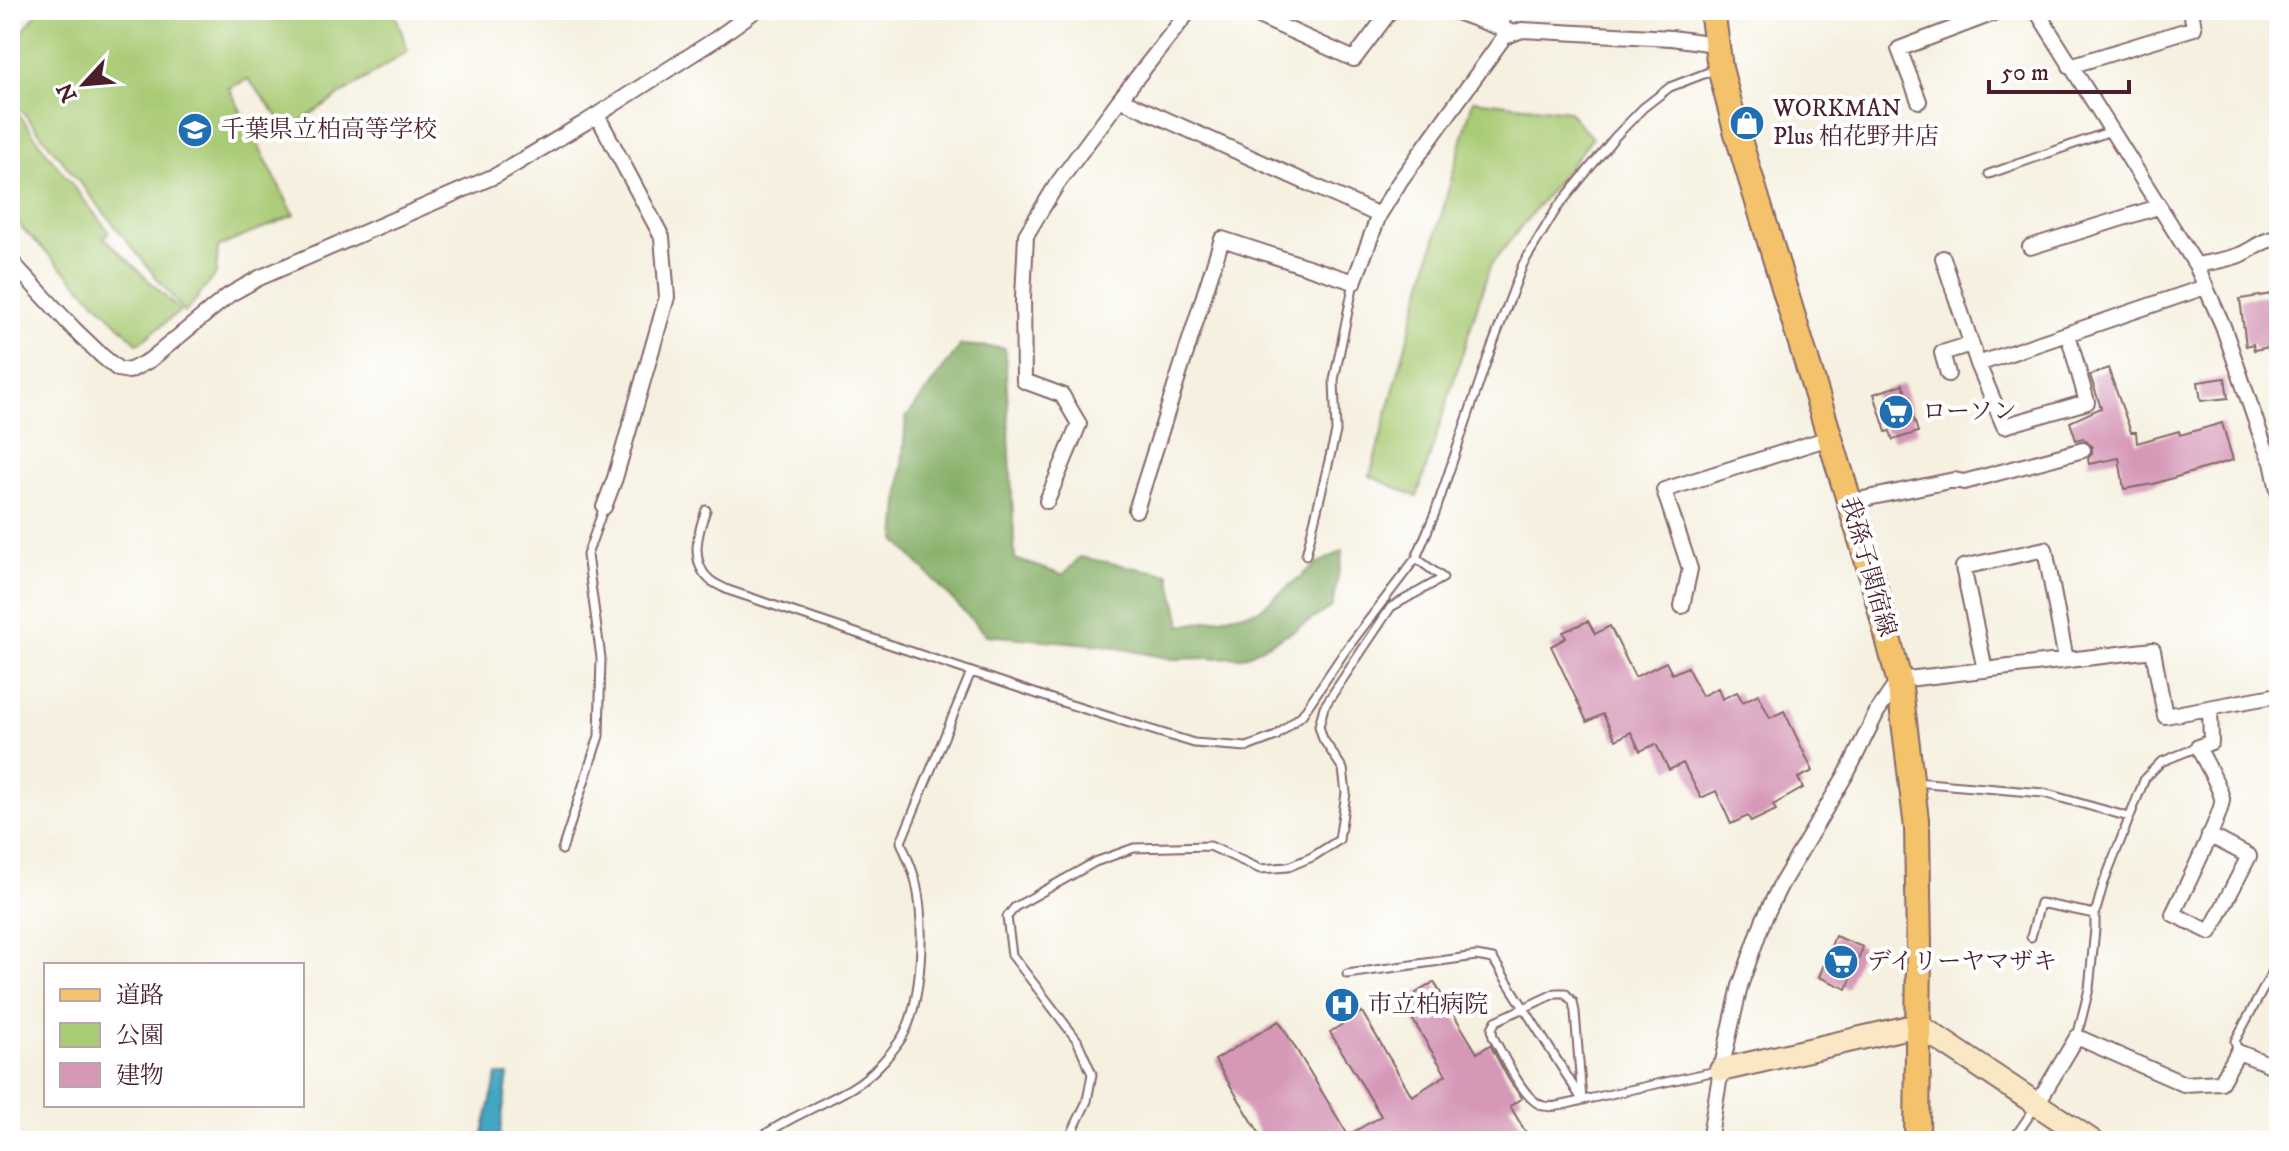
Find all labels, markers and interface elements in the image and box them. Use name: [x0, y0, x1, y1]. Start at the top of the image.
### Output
north arrow: [44, 44, 124, 124]
scale bar: [1989, 44, 2129, 94]
text: 50 m: [2001, 58, 2049, 88]
text: N: [51, 78, 83, 106]
place label: WORKMAN Plus 柏花野井店: [1772, 94, 1939, 152]
shop icon: WORKMAN Plus 柏花野井店: [1728, 104, 1766, 142]
school or university icon: 千葉県立柏高等学校: [176, 111, 214, 149]
place label: 千葉県立柏高等学校: [221, 115, 437, 145]
supermarket icon: ローソン: [1877, 393, 1915, 431]
place label: ローソン: [1922, 397, 2017, 427]
street label: 我孫子関宿線: [1834, 494, 1902, 640]
supermarket icon: デイリーヤマザキ: [1822, 943, 1860, 981]
place label: デイリーヤマザキ: [1867, 947, 2057, 977]
legend: [44, 963, 304, 1107]
text: 道路: [116, 981, 164, 1011]
hospital icon: 市立柏病院: [1323, 986, 1361, 1024]
place label: 市立柏病院: [1368, 990, 1488, 1020]
text: 公園: [116, 1021, 164, 1051]
text: 建物: [116, 1061, 164, 1091]

